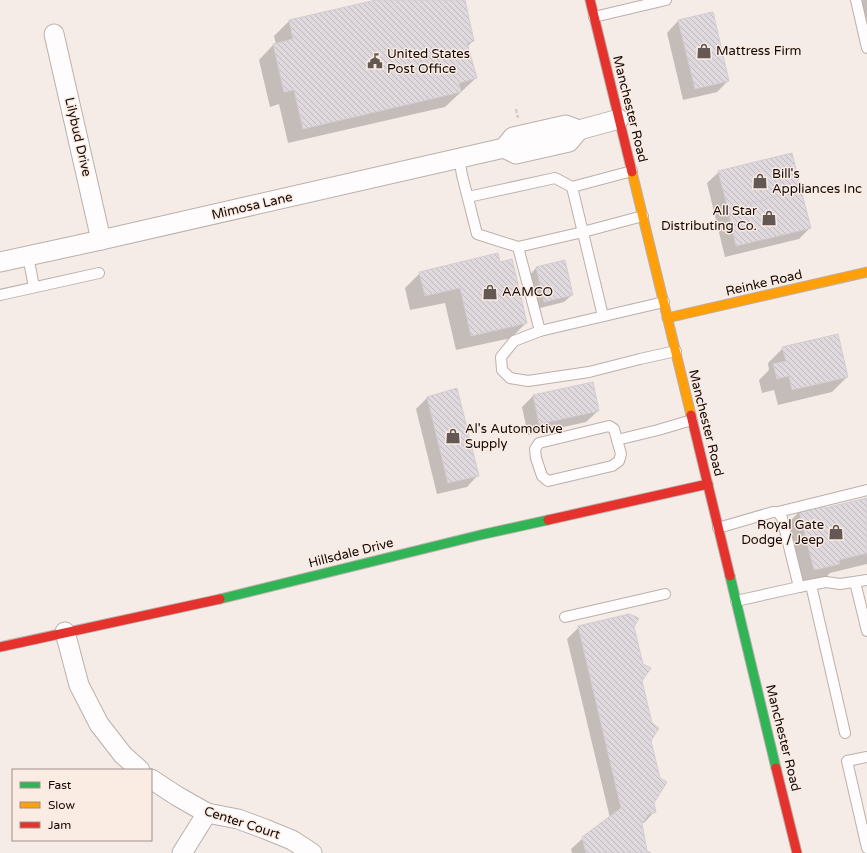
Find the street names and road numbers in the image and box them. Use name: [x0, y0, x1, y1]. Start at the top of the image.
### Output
street label: Manchester Road: [609, 54, 651, 164]
street label: Lilybud Drive: [61, 96, 95, 178]
street label: Mimosa Lane: [210, 189, 294, 223]
street label: Reinke Road: [724, 266, 804, 300]
street label: Manchester Road: [685, 368, 727, 478]
street label: Hillsdale Drive: [307, 535, 395, 571]
street label: Manchester Road: [762, 683, 804, 793]
street label: Center Court: [202, 803, 282, 843]

